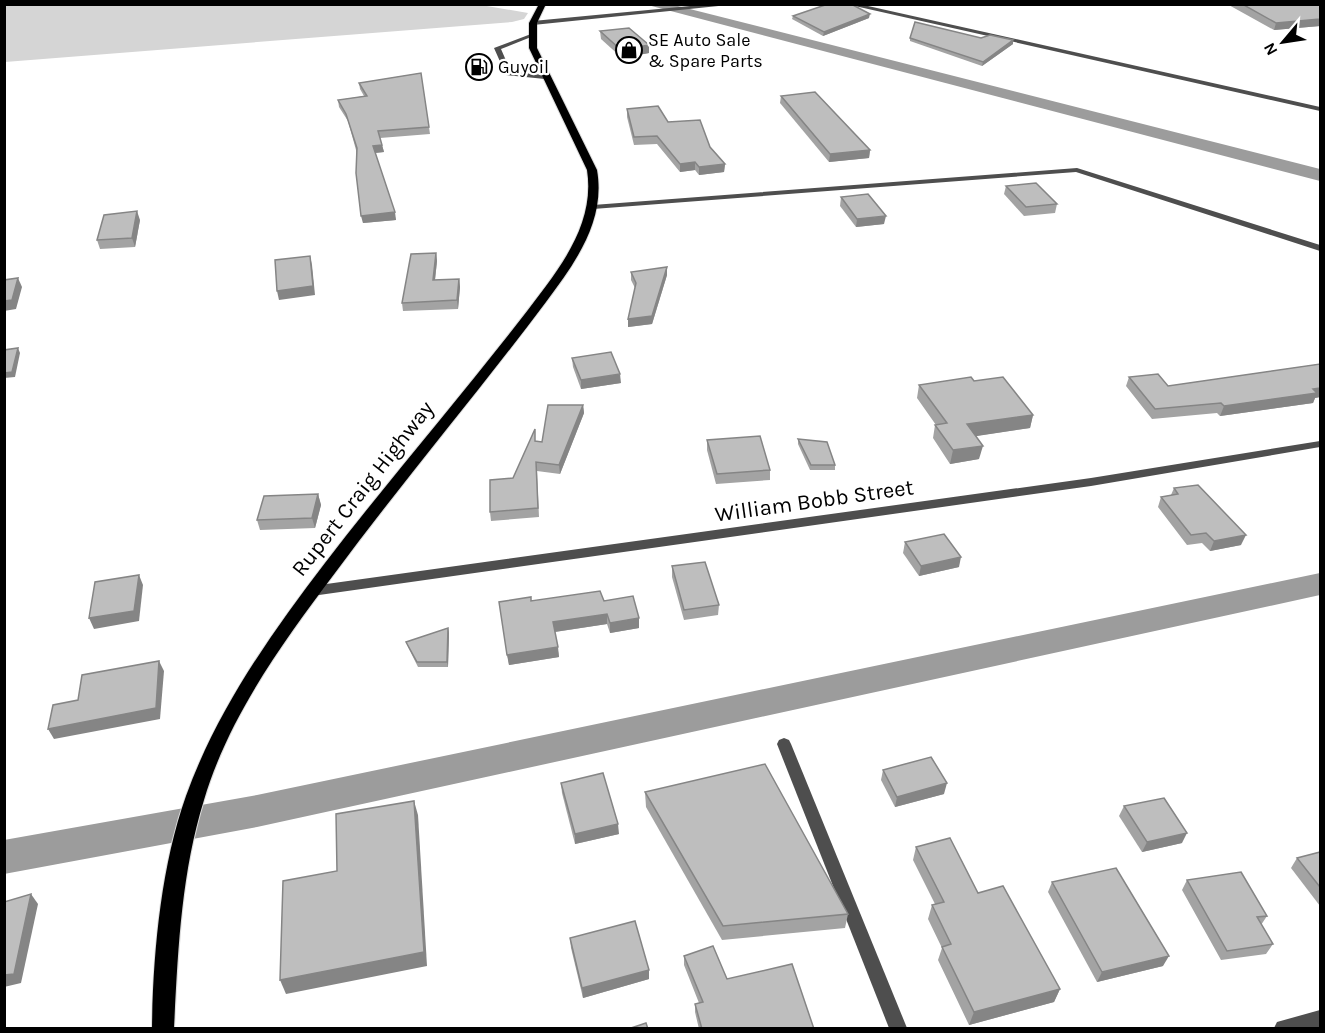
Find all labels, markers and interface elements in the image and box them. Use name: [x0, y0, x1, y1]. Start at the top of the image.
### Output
north arrow: [1253, 12, 1313, 72]
place label: SE Auto Sale & Spare Parts: [648, 29, 763, 72]
shop icon: SE Auto Sale & Spare Parts: [614, 35, 644, 65]
text: N: [1259, 39, 1281, 59]
fuel station icon: Guyoil: [464, 52, 494, 82]
place label: Guyoil: [498, 56, 549, 78]
street label: Rupert Craig Highway: [286, 396, 439, 581]
street label: William Bobb Street: [713, 474, 915, 528]

